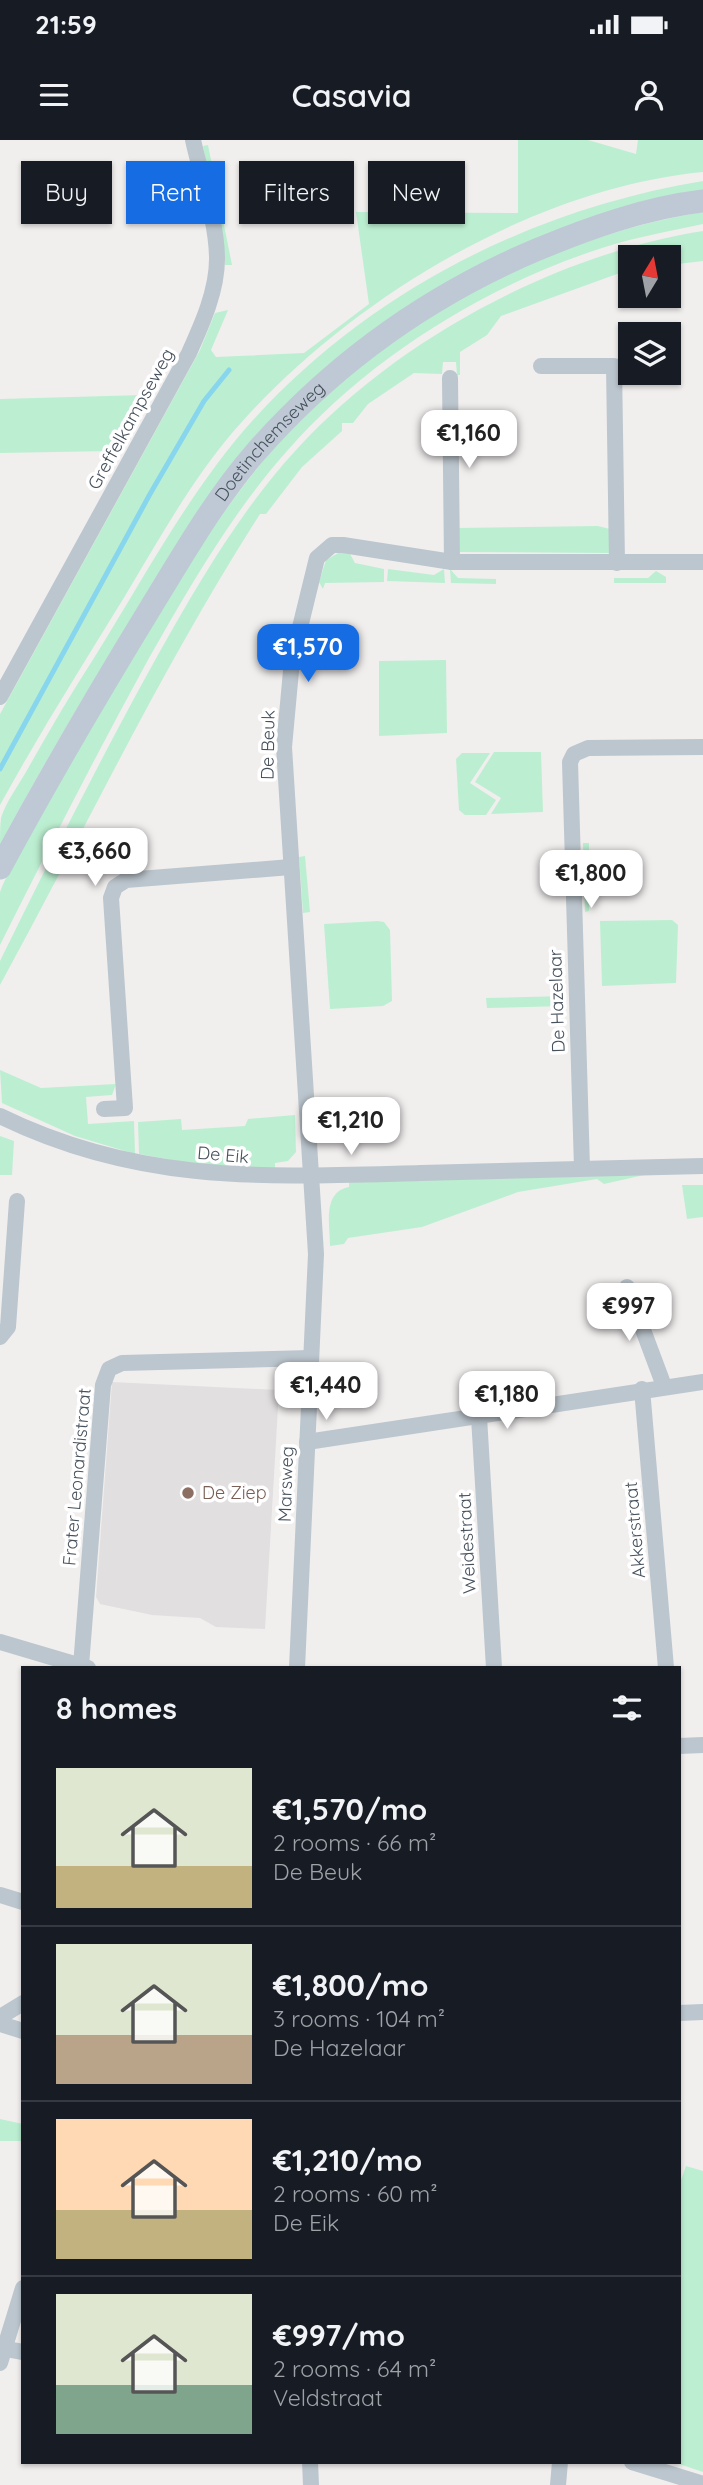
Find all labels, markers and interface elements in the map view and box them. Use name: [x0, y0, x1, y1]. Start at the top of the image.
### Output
text: 21:59: [35, 8, 97, 41]
text: Casavia: [291, 75, 412, 115]
icon: menu: [35, 76, 73, 114]
icon: person: [630, 76, 668, 114]
chip: Buy: [21, 161, 112, 224]
chip: Rent: [126, 161, 225, 224]
chip: Filters: [239, 161, 354, 224]
chip: New: [368, 161, 465, 224]
north arrow: [618, 245, 681, 308]
map controls: [618, 245, 681, 385]
button: layers: [618, 322, 681, 385]
street label: Greffelkampseweg: [82, 344, 179, 493]
street label: Doetinchemseweg: [209, 376, 330, 506]
pin: €1,160: [412, 410, 526, 470]
text: €1,160: [437, 418, 501, 447]
pin: €1,570: [251, 624, 365, 684]
text: €1,570: [273, 632, 343, 661]
street label: De Beuk: [255, 710, 280, 780]
pin: €3,660: [38, 828, 152, 888]
text: €3,660: [59, 836, 131, 865]
pin: €1,800: [534, 850, 648, 910]
text: €1,800: [556, 858, 626, 887]
street label: De Hazelaar: [543, 949, 570, 1053]
pin: €1,210: [294, 1098, 408, 1157]
text: €1,210: [318, 1105, 384, 1134]
street label: De Eik: [196, 1141, 250, 1168]
pin: €997: [588, 1284, 670, 1343]
text: €997: [603, 1291, 655, 1320]
pin: €1,440: [269, 1362, 383, 1422]
text: €1,440: [291, 1370, 361, 1399]
pin: €1,180: [450, 1372, 564, 1431]
text: €1,180: [475, 1379, 539, 1408]
street label: Frater Leonardistraat: [57, 1387, 96, 1567]
street label: Marsweg: [273, 1446, 298, 1522]
place label: De Ziep: [202, 1481, 267, 1504]
street label: Akkerstraat: [619, 1481, 650, 1579]
marker: De Ziep: [180, 1485, 196, 1501]
street label: Weidestraat: [452, 1492, 481, 1594]
text: 8 homes: [56, 1689, 177, 1727]
icon: filters: [608, 1689, 646, 1727]
text: €1,570/mo: [273, 1790, 427, 1828]
icon: home: [112, 1796, 196, 1880]
text: 2 rooms · 66 m²: [273, 1828, 436, 1857]
text: De Beuk: [273, 1857, 362, 1886]
text: €1,800/mo: [273, 1966, 428, 2004]
icon: home: [112, 1972, 196, 2056]
text: 3 rooms · 104 m²: [273, 2004, 445, 2033]
text: De Hazelaar: [273, 2033, 406, 2062]
text: €1,210/mo: [273, 2141, 422, 2179]
icon: home: [112, 2147, 196, 2231]
text: 2 rooms · 60 m²: [273, 2179, 438, 2208]
text: De Eik: [273, 2208, 339, 2237]
text: €997/mo: [273, 2316, 405, 2354]
icon: home: [112, 2322, 196, 2406]
text: 2 rooms · 64 m²: [273, 2354, 436, 2383]
text: Veldstraat: [273, 2383, 383, 2412]

